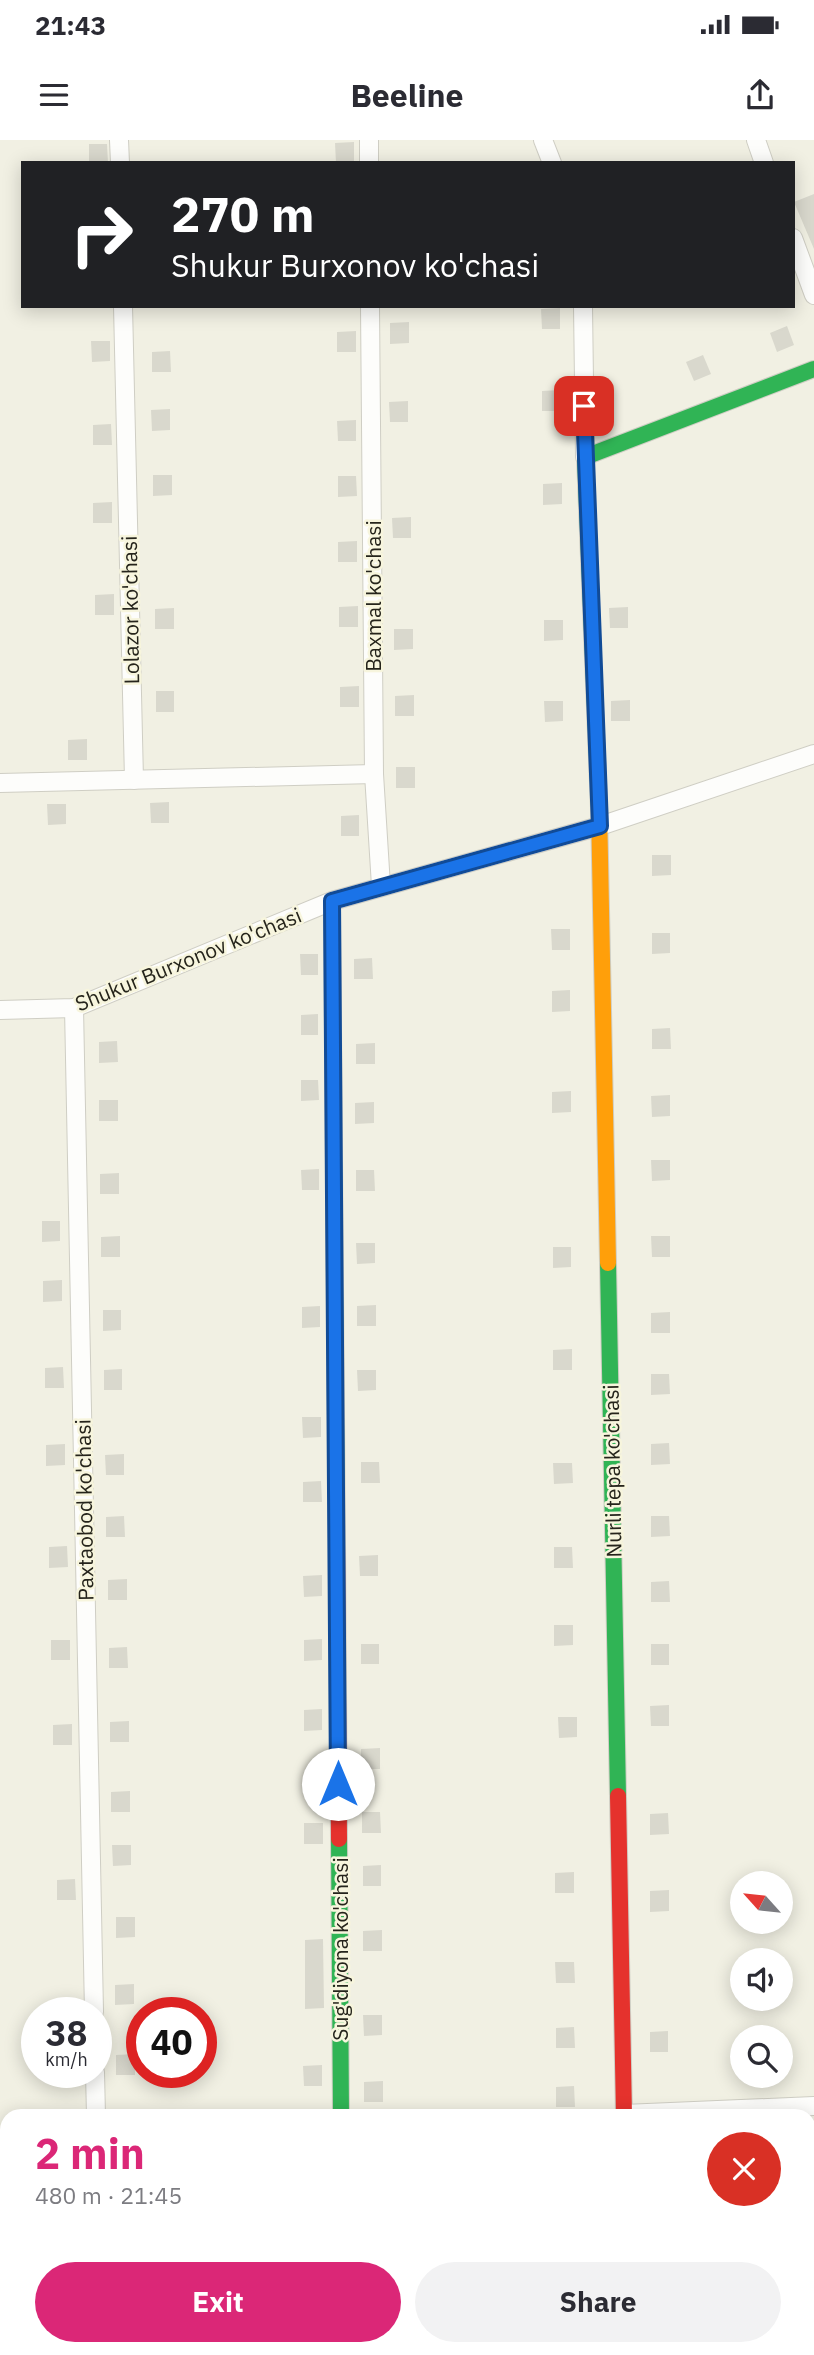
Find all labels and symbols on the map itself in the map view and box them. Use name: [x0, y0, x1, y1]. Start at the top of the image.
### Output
pin: [554, 376, 614, 436]
street label: Baxmal ko'chasi: [359, 520, 387, 672]
street label: Lolazor ko'chasi: [115, 535, 145, 685]
street label: Shukur Burxonov ko'chasi: [71, 901, 305, 1017]
street label: Nurli tepa ko'chasi: [596, 1384, 628, 1558]
street label: Paxtaobod ko'chasi: [68, 1419, 100, 1601]
position arrow: [301, 1747, 375, 1821]
street label: Sug'diyona ko'chasi: [326, 1857, 354, 2041]
north arrow: [730, 1871, 793, 1934]
speed limit sign: 40: [126, 1997, 217, 2088]

